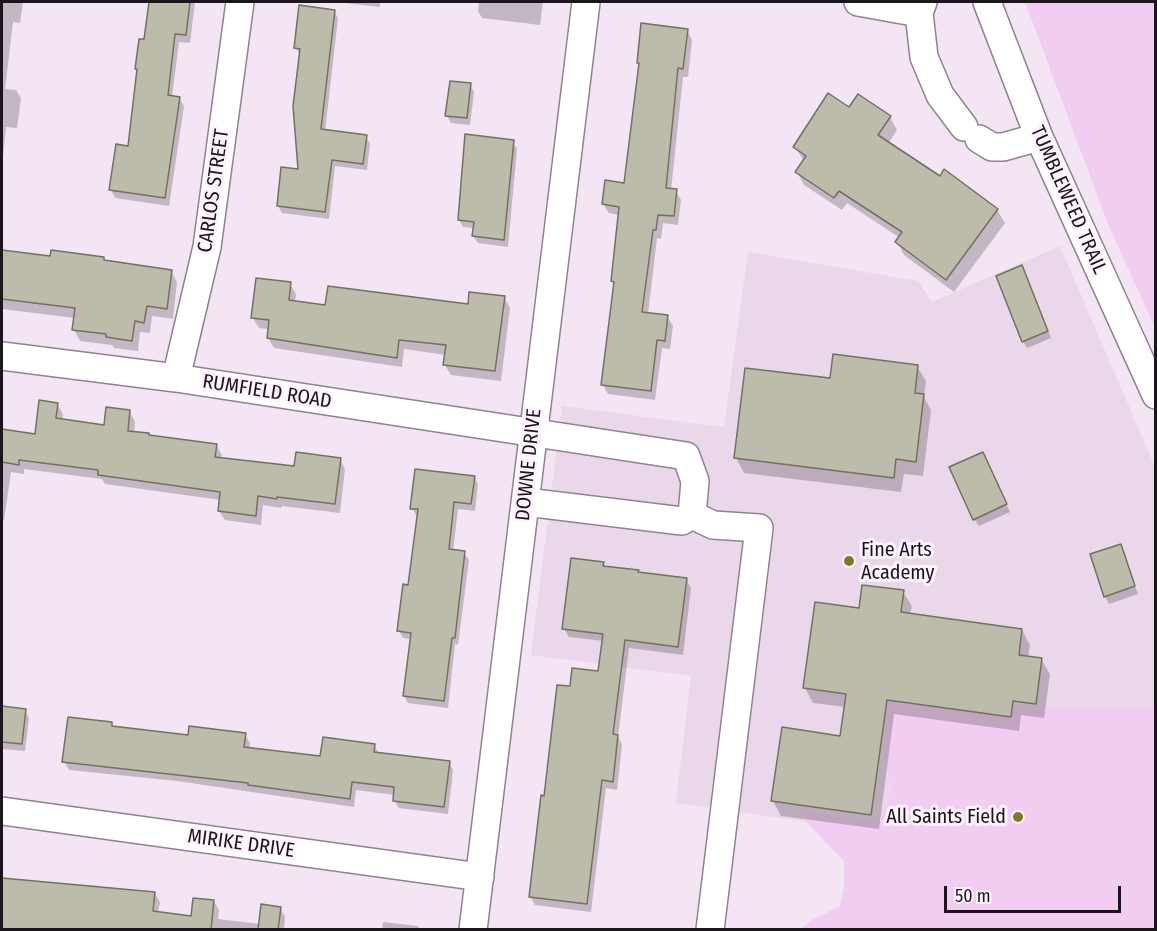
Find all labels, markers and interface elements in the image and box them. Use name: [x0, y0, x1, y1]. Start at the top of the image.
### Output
street label: TUMBLEWEED TRAIL: [1025, 122, 1111, 278]
street label: CARLOS STREET: [193, 128, 235, 254]
street label: RUMFIELD ROAD: [201, 370, 333, 414]
street label: DOWNE DRIVE: [511, 408, 547, 522]
place label: Fine Arts Academy: [861, 538, 934, 585]
marker: Fine Arts Academy: [842, 554, 856, 568]
place label: All Saints Field: [886, 805, 1006, 829]
marker: All Saints Field: [1011, 810, 1025, 824]
street label: MIRIKE DRIVE: [186, 825, 296, 863]
scale bar: [947, 874, 1124, 912]
text: 50 m: [955, 885, 991, 907]

